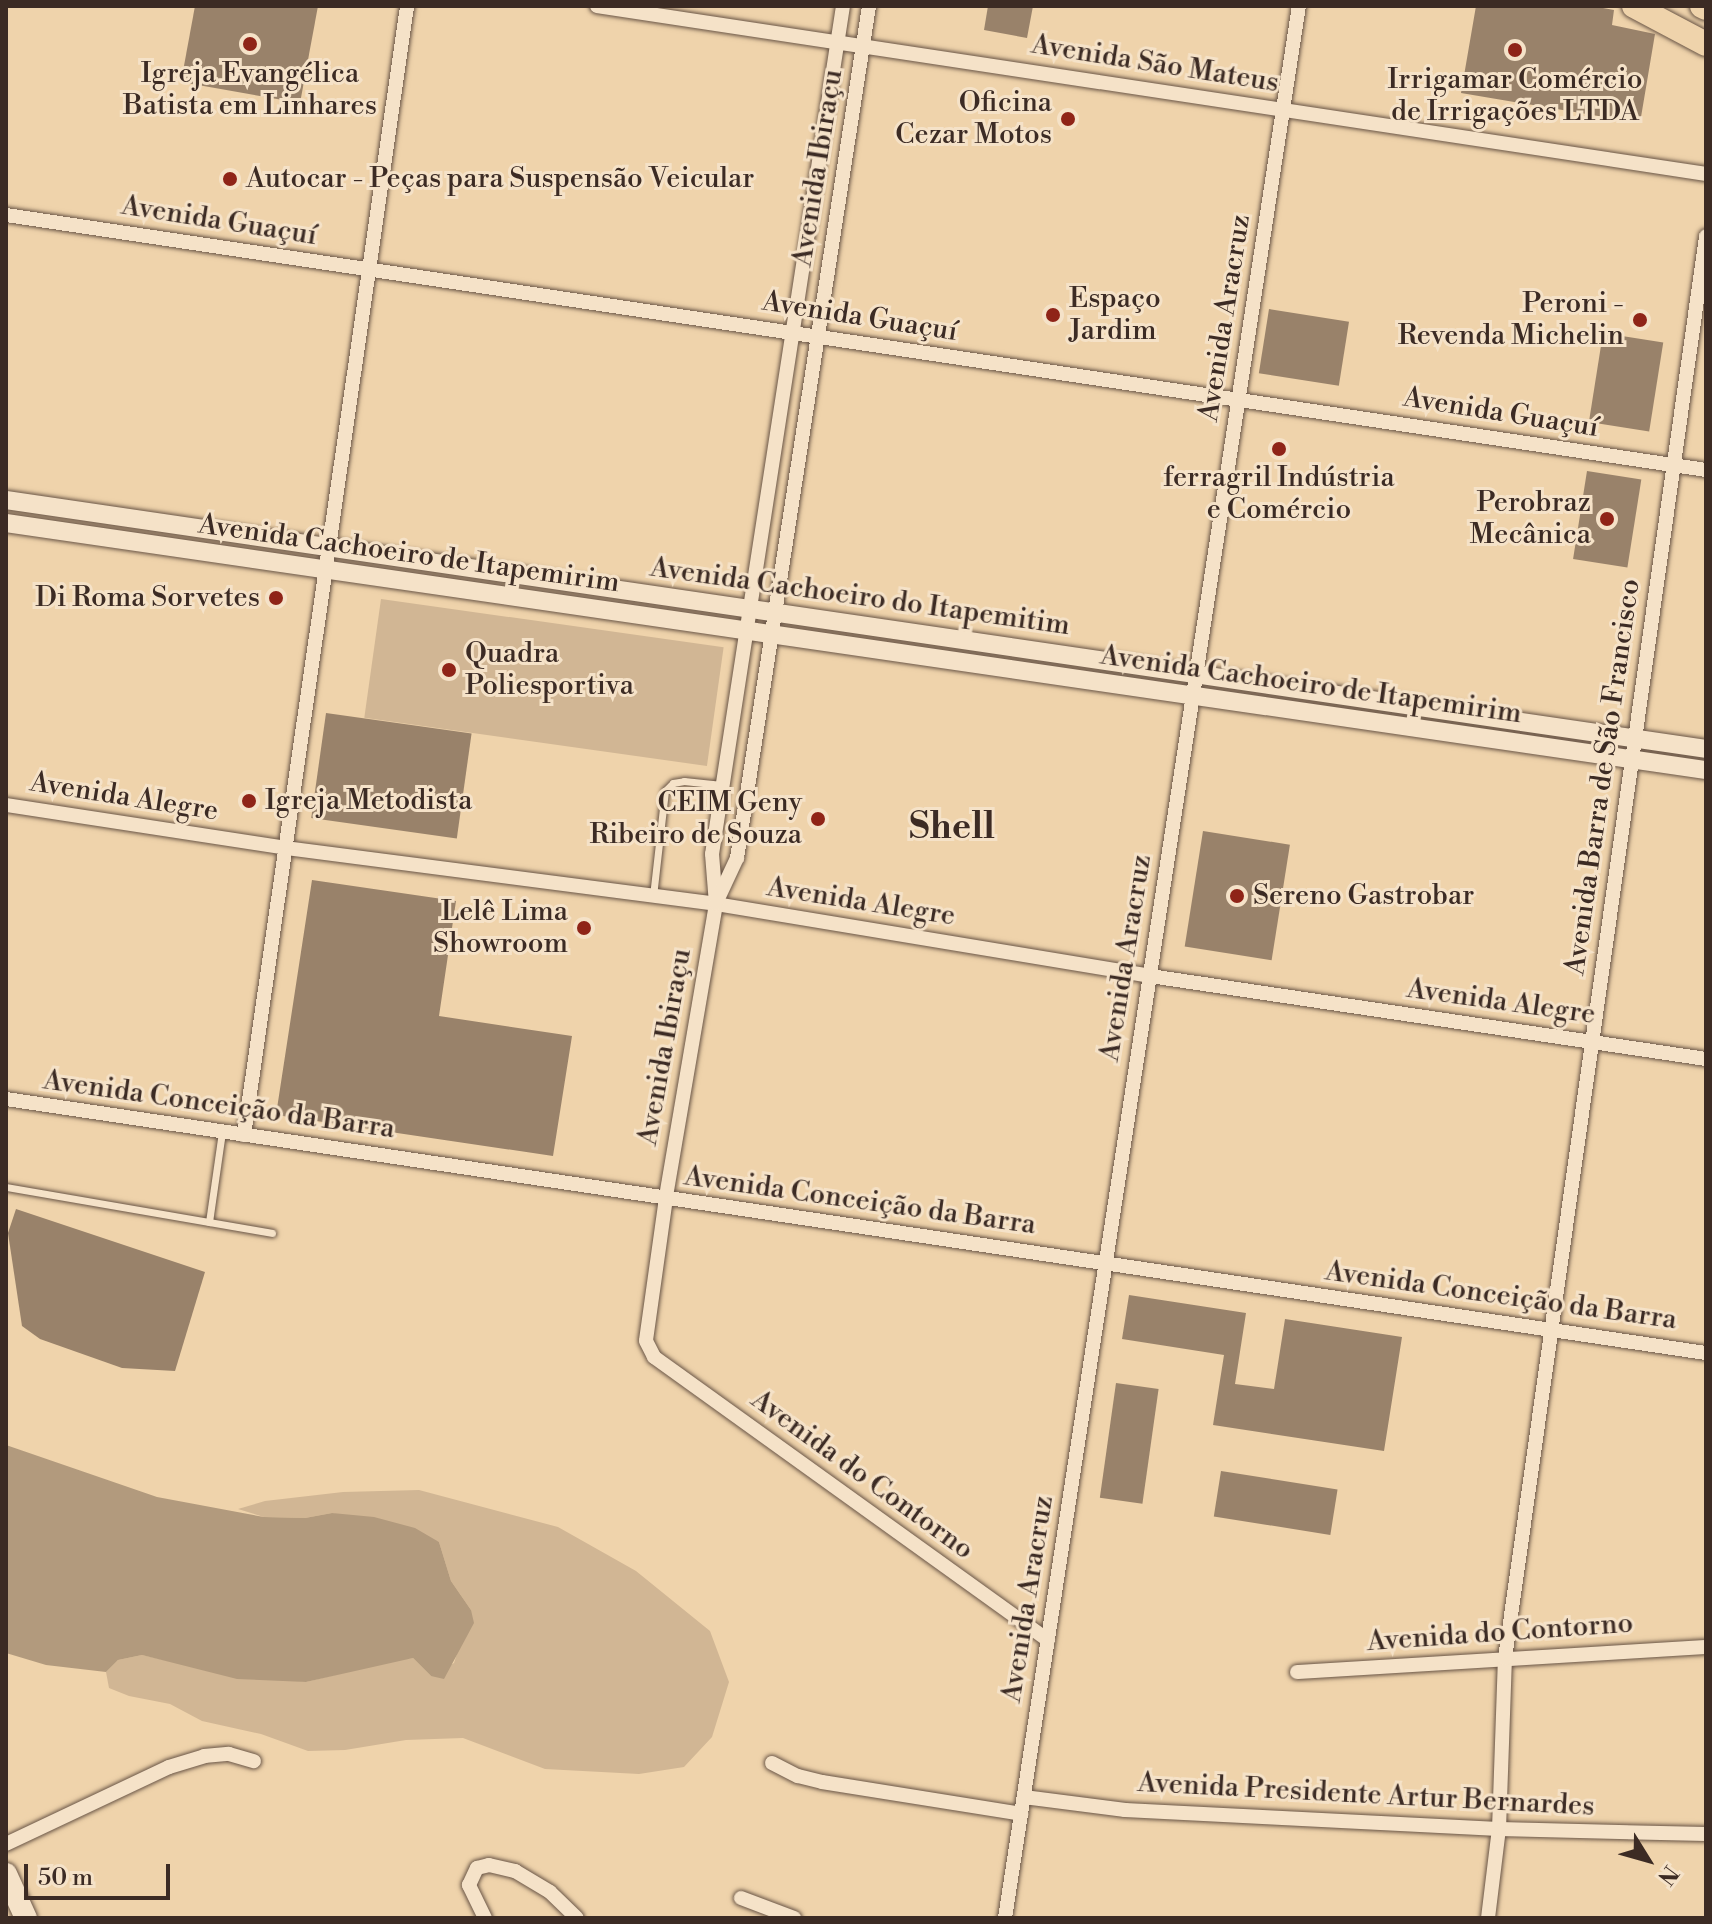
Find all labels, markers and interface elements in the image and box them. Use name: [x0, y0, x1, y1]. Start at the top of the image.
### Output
street label: Avenida São Mateus: [1029, 28, 1281, 100]
marker: Igreja Evangélica Batista em Linhares: [241, 35, 259, 53]
marker: Irrigamar Comércio de Irrigações LTDA: [1506, 41, 1524, 59]
place label: Igreja Evangélica Batista em Linhares: [123, 57, 377, 123]
place label: Irrigamar Comércio de Irrigações LTDA: [1388, 63, 1642, 129]
street label: Avenida Ibiraçu: [786, 67, 850, 269]
place label: Oficina Cezar Motos: [895, 86, 1052, 152]
marker: Oficina Cezar Motos: [1059, 110, 1077, 128]
place label: Autocar - Peças para Suspensão Veicular: [246, 162, 754, 196]
marker: Autocar - Peças para Suspensão Veicular: [221, 170, 239, 188]
street label: Avenida Guaçuí: [119, 189, 319, 253]
street label: Avenida Aracruz: [1192, 212, 1258, 424]
place label: Espaço Jardim: [1069, 282, 1161, 348]
street label: Avenida Guaçuí: [760, 285, 960, 349]
place label: Peroni - Revenda Michelin: [1398, 287, 1624, 353]
marker: Espaço Jardim: [1044, 306, 1062, 324]
marker: Peroni - Revenda Michelin: [1631, 311, 1649, 329]
street label: Avenida Guaçuí: [1401, 381, 1601, 445]
marker: ferragril Indústria e Comércio: [1270, 440, 1288, 458]
place label: ferragril Indústria e Comércio: [1163, 461, 1395, 527]
place label: Perobraz Mecânica: [1470, 486, 1591, 552]
street label: Avenida Cachoeiro de Itapemirim: [196, 508, 622, 600]
marker: Perobraz Mecânica: [1598, 510, 1616, 528]
street label: Avenida Cachoeiro do Itapemitim: [648, 551, 1072, 643]
street label: Avenida Barra de São Francisco: [1559, 577, 1647, 977]
place label: Di Roma Sorvetes: [35, 581, 260, 615]
marker: Di Roma Sorvetes: [267, 589, 285, 607]
place label: Quadra Poliesportiva: [465, 637, 634, 703]
street label: Avenida Cachoeiro de Itapemirim: [1098, 639, 1524, 731]
marker: Quadra Poliesportiva: [440, 661, 458, 679]
street label: Avenida Alegre: [27, 766, 221, 828]
place label: Igreja Metodista: [265, 784, 472, 818]
place label: CEIM Geny Ribeiro de Souza: [590, 786, 802, 852]
marker: Igreja Metodista: [240, 792, 258, 810]
district label: Shell: [909, 806, 995, 850]
marker: CEIM Geny Ribeiro de Souza: [809, 810, 827, 828]
street label: Avenida Aracruz: [1093, 852, 1159, 1064]
street label: Avenida Alegre: [764, 871, 958, 933]
place label: Sereno Gastrobar: [1253, 879, 1474, 913]
marker: Sereno Gastrobar: [1228, 887, 1246, 905]
place label: Lelê Lima Showroom: [433, 895, 568, 961]
marker: Lelê Lima Showroom: [575, 919, 593, 937]
street label: Avenida Ibiraçu: [631, 946, 699, 1148]
street label: Avenida Alegre: [1405, 972, 1597, 1032]
street label: Avenida Conceição da Barra: [41, 1064, 397, 1146]
street label: Avenida Conceição da Barra: [682, 1160, 1038, 1242]
street label: Avenida Conceição da Barra: [1323, 1255, 1679, 1337]
street label: Avenida do Contorno: [744, 1383, 980, 1567]
street label: Avenida Aracruz: [995, 1493, 1061, 1705]
street label: Avenida do Contorno: [1366, 1607, 1634, 1659]
street label: Avenida Presidente Artur Bernardes: [1137, 1766, 1595, 1824]
north arrow: [1608, 1820, 1688, 1900]
scale bar: [28, 1848, 174, 1898]
text: N: [1652, 1860, 1684, 1890]
text: 50 m: [38, 1863, 93, 1893]

